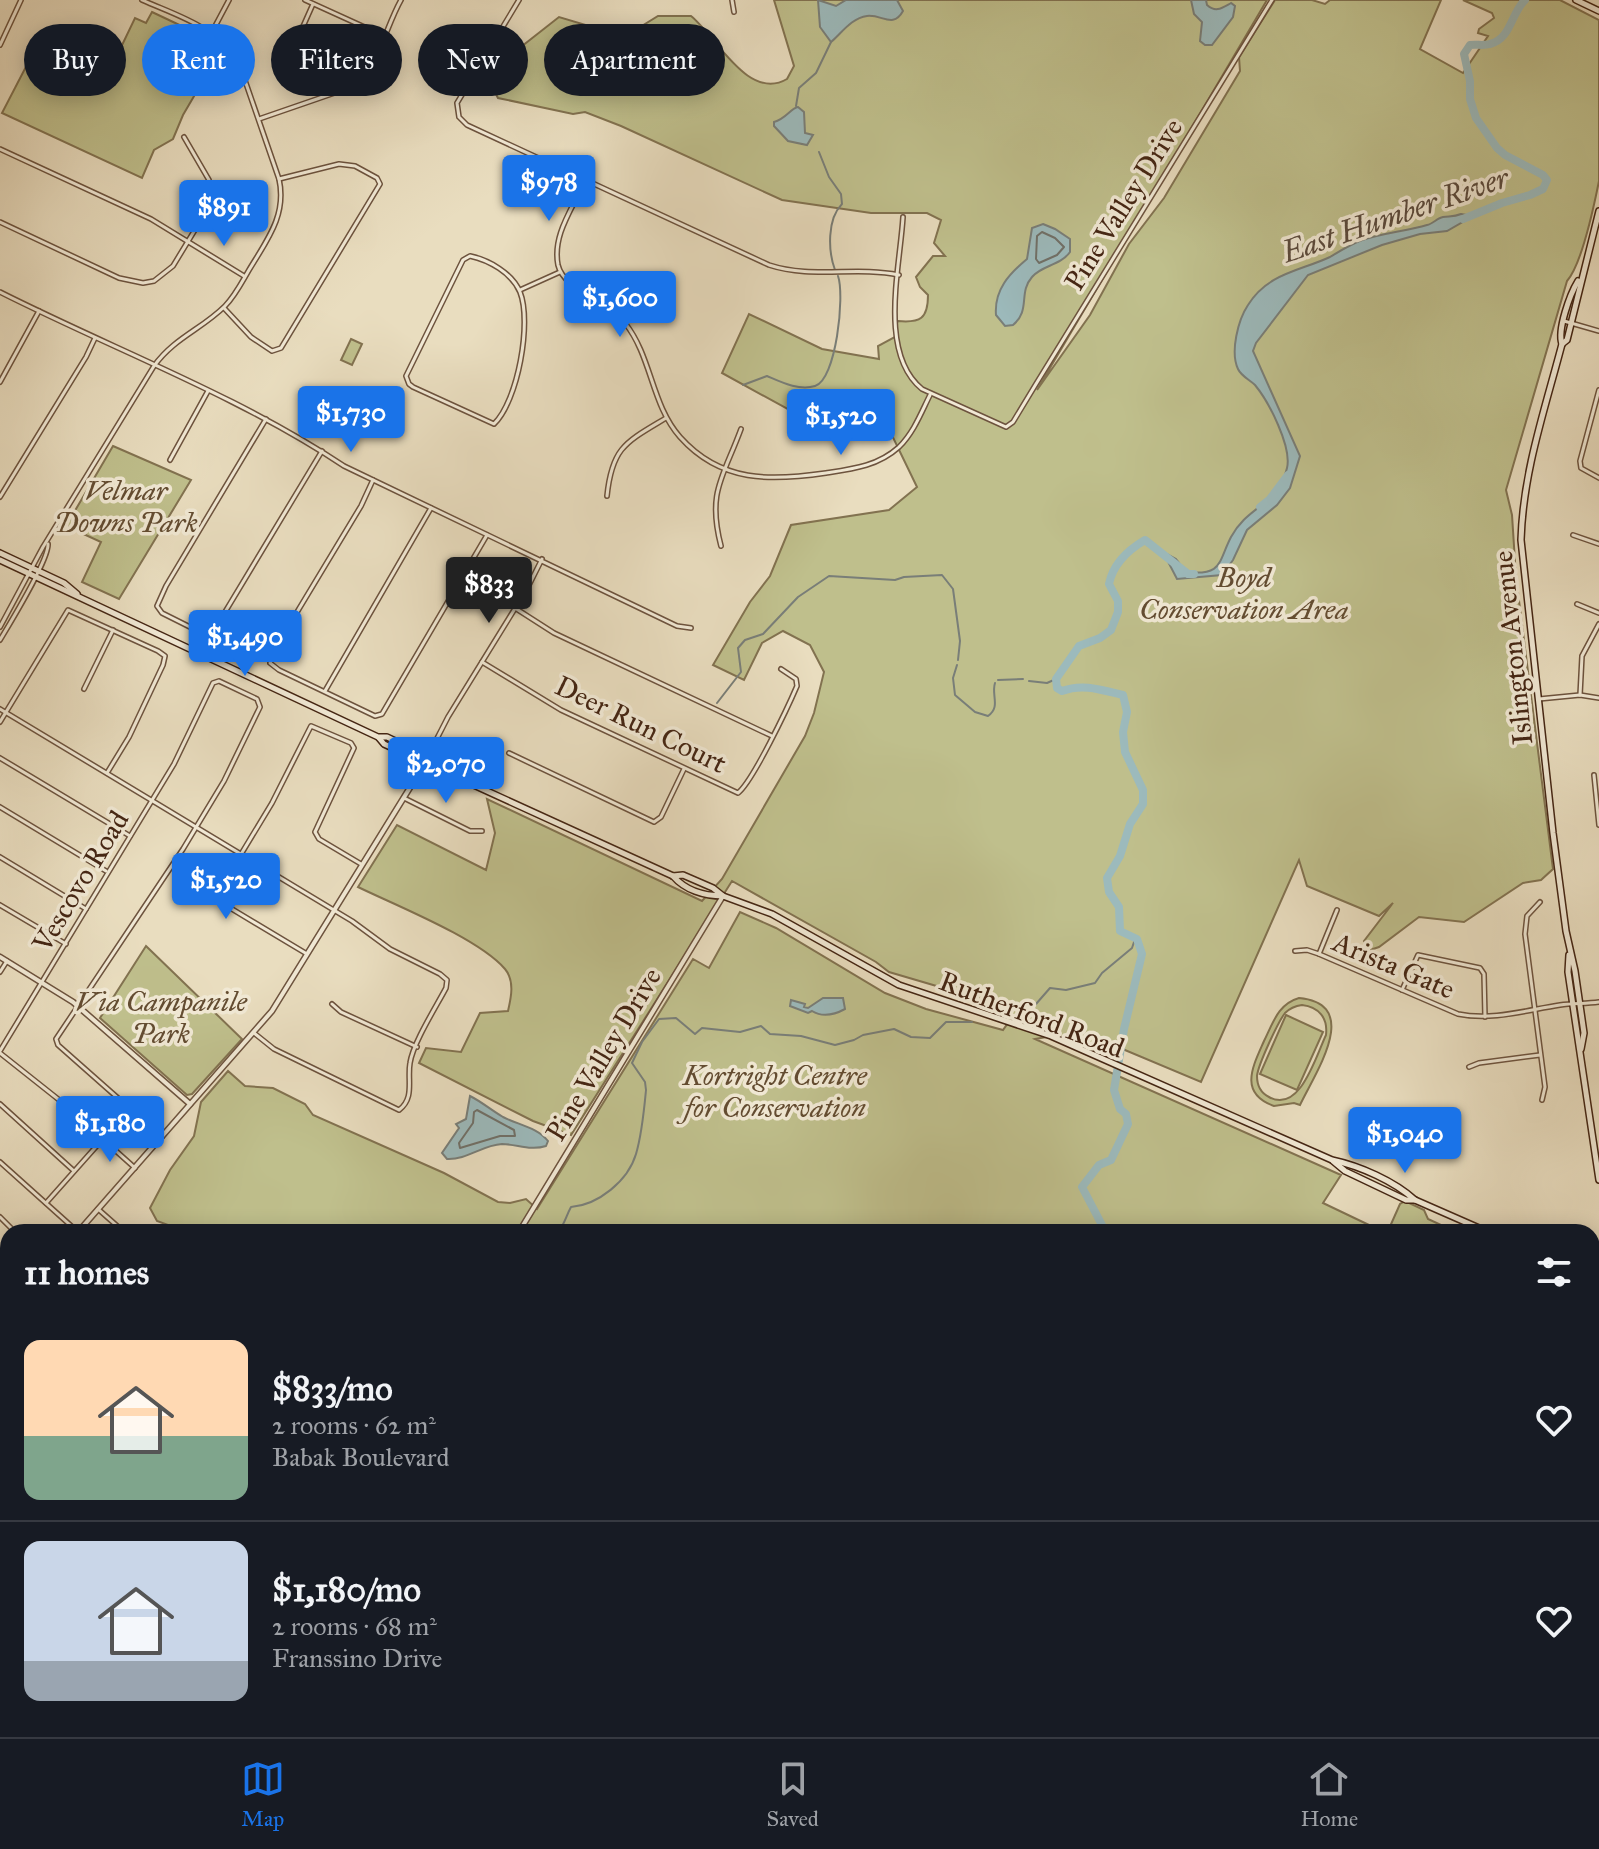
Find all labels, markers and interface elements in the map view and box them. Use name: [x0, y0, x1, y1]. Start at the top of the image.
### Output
chip: Buy: [24, 24, 126, 96]
chip: Rent: [142, 24, 255, 96]
chip: Filters: [271, 24, 402, 96]
chip: New: [418, 24, 528, 96]
chip: Apartment: [544, 24, 725, 96]
street label: Pine Valley Drive: [1057, 112, 1190, 297]
pin: $978: [502, 155, 596, 223]
water label: East Humber River: [1276, 159, 1514, 271]
text: $978: [520, 165, 578, 197]
pin: $891: [177, 180, 271, 248]
text: $891: [197, 190, 251, 222]
pin: $1,600: [555, 271, 685, 339]
text: $1,600: [582, 281, 658, 313]
pin: $1,730: [286, 386, 416, 454]
pin: $1,520: [776, 389, 906, 457]
text: $1,730: [316, 396, 386, 428]
text: $1,520: [805, 399, 877, 431]
park label: Velmar Downs Park: [54, 473, 198, 540]
street label: Islington Avenue: [1485, 549, 1540, 747]
pin: $833: [442, 557, 536, 625]
park label: Boyd Conservation Area: [1139, 560, 1349, 627]
text: $833: [464, 567, 514, 599]
pin: $1,490: [180, 610, 310, 678]
text: $1,490: [207, 620, 283, 652]
street label: Deer Run Court: [549, 668, 732, 781]
pin: $2,070: [381, 737, 511, 805]
text: $2,070: [406, 747, 486, 779]
street label: Vescovo Road: [24, 804, 136, 959]
pin: $1,520: [161, 853, 291, 921]
text: $1,520: [190, 863, 262, 895]
street label: Arista Gate: [1327, 924, 1460, 1007]
street label: Pine Valley Drive: [538, 961, 669, 1147]
street label: Rutherford Road: [934, 963, 1129, 1066]
park label: Via Campanile Park: [75, 984, 248, 1051]
park label: Kortright Centre for Conservation: [676, 1058, 868, 1125]
pin: $1,180: [45, 1096, 175, 1164]
text: $1,180: [74, 1106, 146, 1138]
pin: $1,040: [1340, 1107, 1470, 1175]
text: $1,040: [1366, 1117, 1444, 1149]
icon: filters: [1532, 1250, 1576, 1294]
text: 11 homes: [24, 1252, 149, 1293]
text: $833/mo: [272, 1368, 393, 1409]
icon: home: [88, 1372, 184, 1468]
icon: heart: [1532, 1398, 1576, 1442]
text: 2 rooms · 62 m²: [272, 1409, 436, 1441]
text: Babak Boulevard: [272, 1441, 450, 1473]
text: $1,180/mo: [272, 1569, 421, 1610]
icon: home: [88, 1573, 184, 1669]
icon: heart: [1532, 1599, 1576, 1643]
text: 2 rooms · 68 m²: [272, 1610, 437, 1642]
text: Franssino Drive: [272, 1642, 442, 1674]
tab: Map: [241, 1757, 285, 1832]
tab: Saved: [767, 1757, 819, 1832]
tab: Home: [1301, 1757, 1358, 1832]

